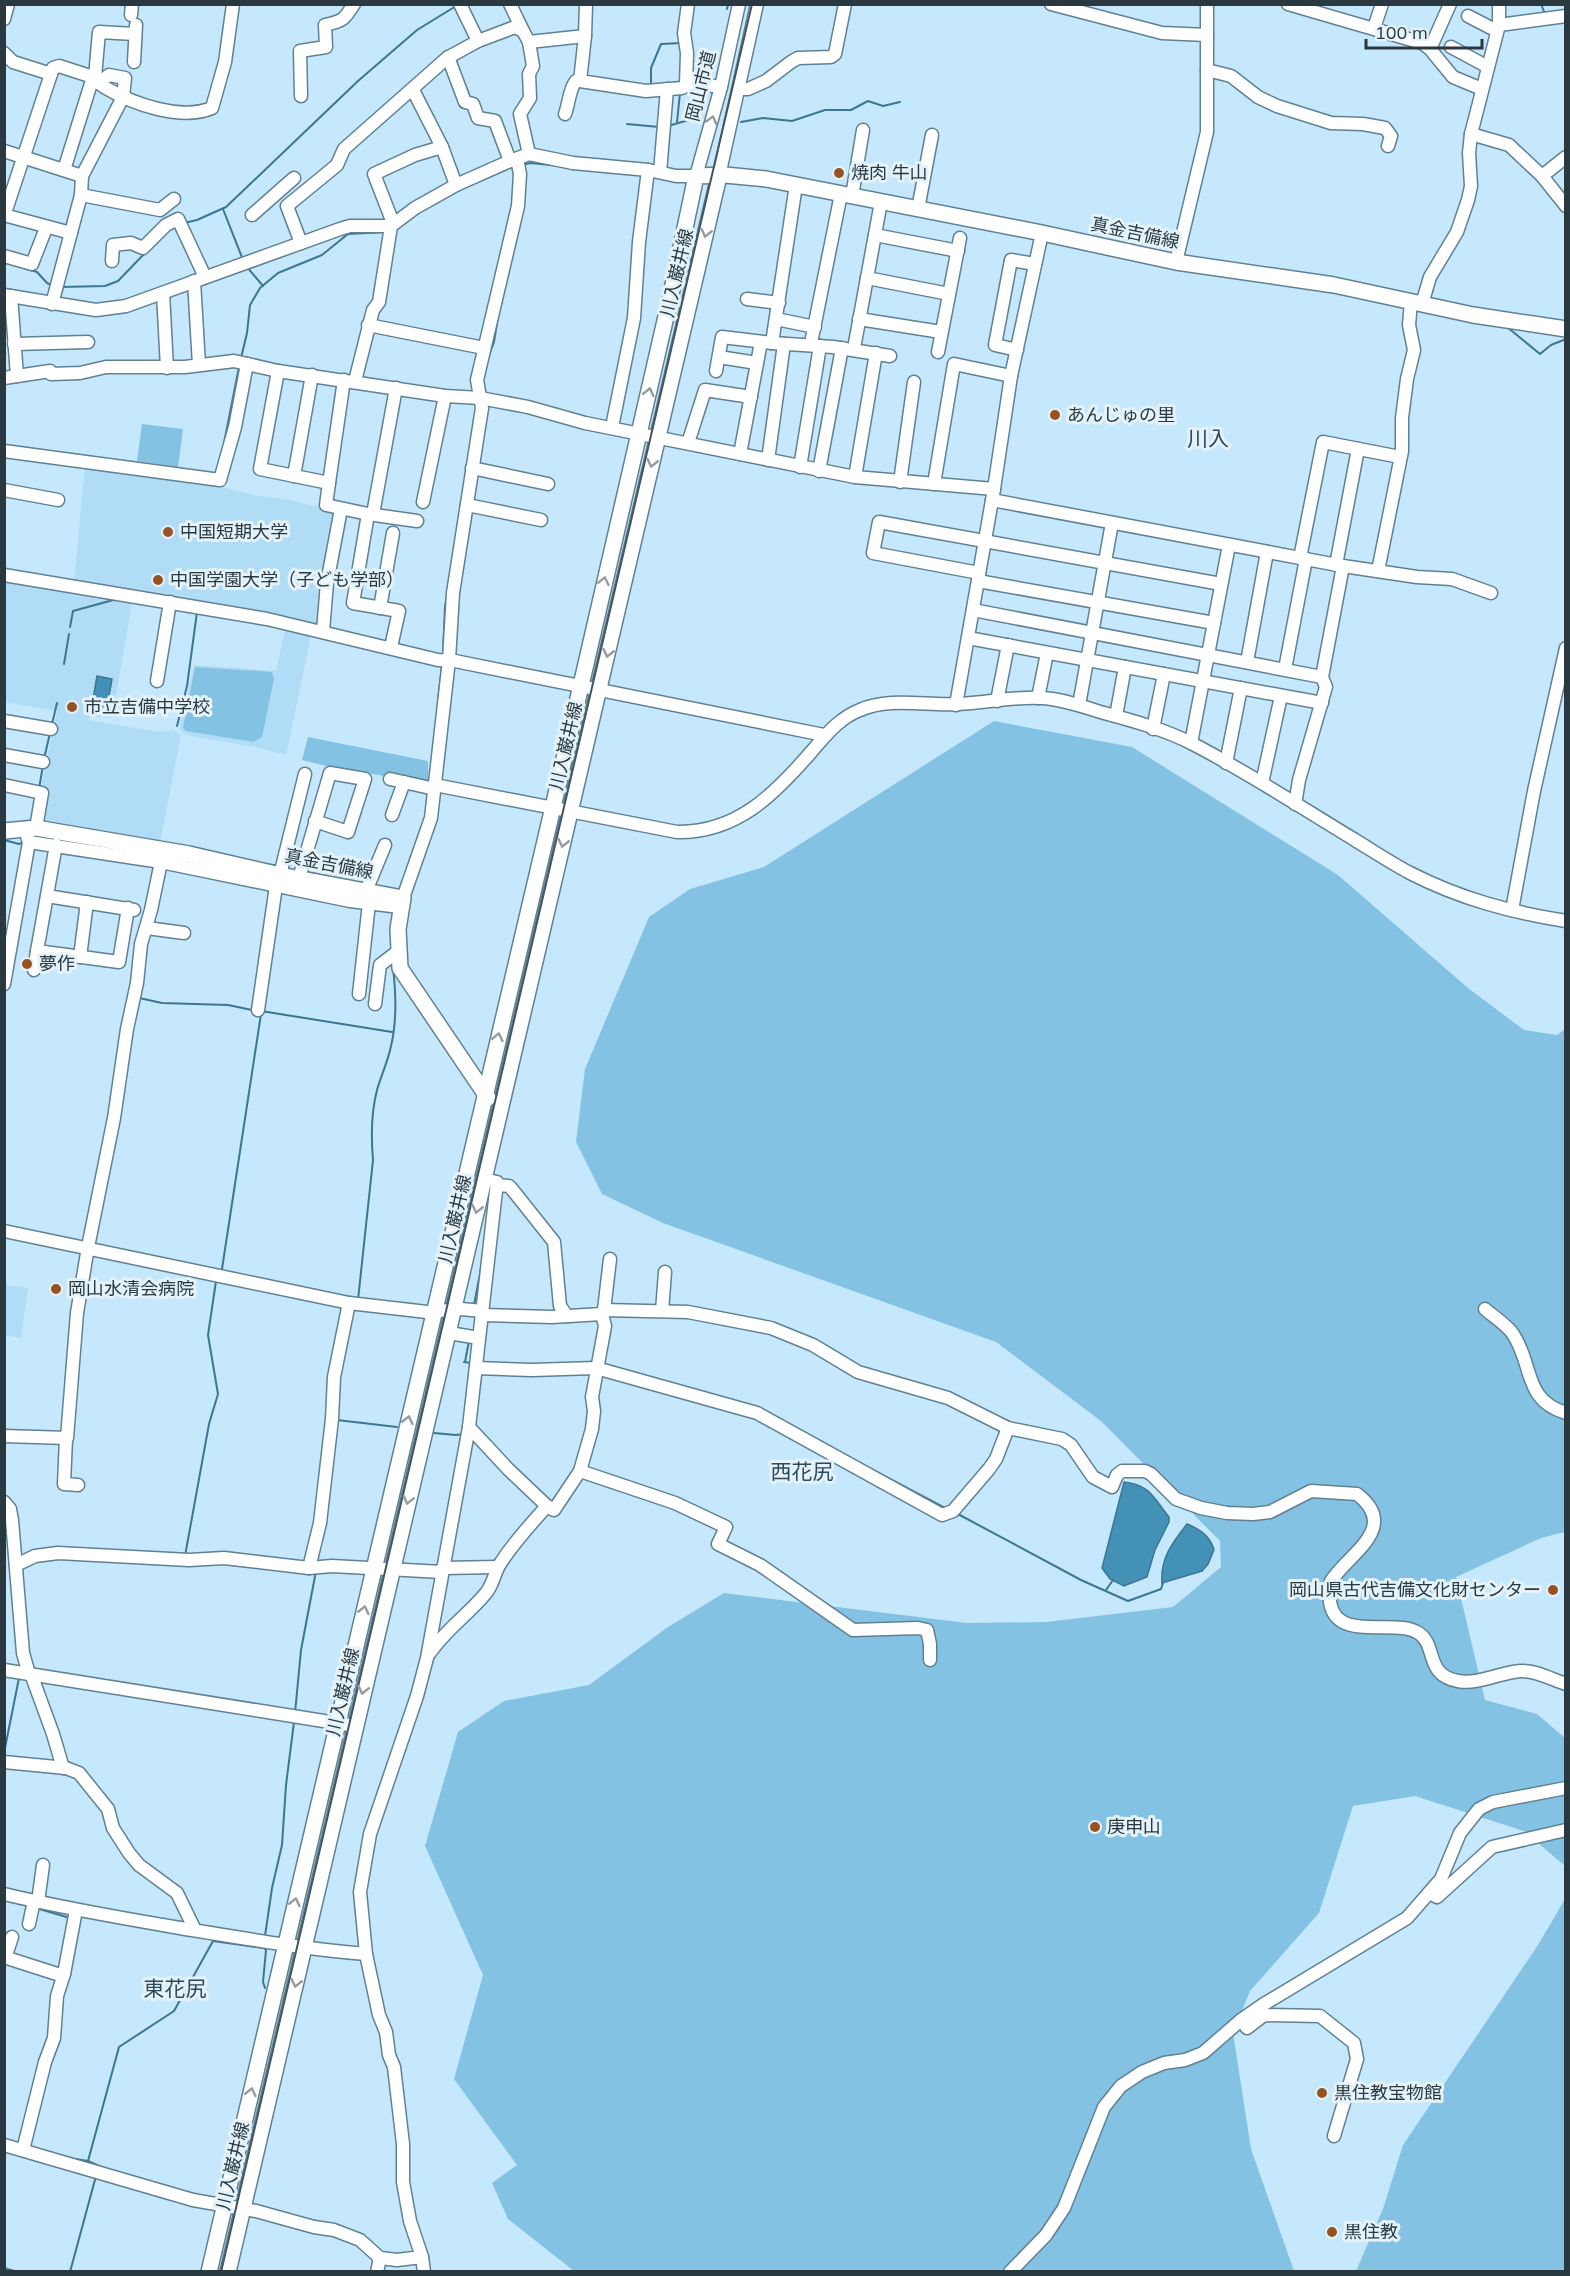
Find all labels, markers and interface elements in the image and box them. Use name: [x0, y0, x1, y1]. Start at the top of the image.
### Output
scale bar: [1366, 12, 1482, 50]
text: 100 m: [1375, 21, 1428, 44]
street label: 岡山市道: [681, 48, 720, 124]
one-way arrow: [705, 115, 717, 125]
place label: 焼肉 牛山: [851, 161, 928, 184]
marker: 焼肉 牛山: [832, 166, 846, 180]
street label: 真金吉備線: [1089, 212, 1182, 253]
street label: 川入巌井線: [655, 226, 698, 319]
one-way arrow: [700, 227, 713, 237]
one-way arrow: [642, 387, 655, 397]
place label: あんじゅの里: [1067, 403, 1175, 426]
marker: あんじゅの里: [1048, 408, 1062, 422]
district label: 川入: [1187, 425, 1229, 451]
one-way arrow: [646, 458, 659, 468]
place label: 中国短期大学: [180, 520, 288, 543]
marker: 中国短期大学: [161, 525, 175, 539]
place label: 中国学園大学（子ども学部）: [170, 568, 404, 591]
marker: 中国学園大学（子ども学部）: [151, 573, 165, 587]
one-way arrow: [597, 577, 610, 587]
one-way arrow: [602, 648, 615, 658]
place label: 市立吉備中学校: [84, 695, 210, 718]
street label: 川入巌井線: [544, 699, 587, 792]
marker: 市立吉備中学校: [65, 700, 79, 714]
one-way arrow: [558, 838, 571, 848]
street label: 真金吉備線: [283, 844, 375, 883]
place label: 夢作: [39, 952, 75, 975]
marker: 夢作: [20, 957, 34, 971]
one-way arrow: [490, 1032, 503, 1042]
street label: 川入巌井線: [433, 1172, 476, 1265]
one-way arrow: [472, 1203, 485, 1213]
place label: 岡山水清会病院: [68, 1277, 194, 1300]
marker: 岡山水清会病院: [49, 1282, 63, 1296]
one-way arrow: [401, 1415, 414, 1425]
district label: 西花尻: [771, 1458, 834, 1484]
one-way arrow: [402, 1495, 415, 1505]
place label: 岡山県古代吉備文化財センター: [1289, 1578, 1541, 1601]
marker: 岡山県古代吉備文化財センター: [1546, 1583, 1560, 1597]
one-way arrow: [356, 1605, 369, 1615]
street label: 川入巌井線: [321, 1645, 364, 1738]
one-way arrow: [358, 1685, 371, 1695]
place label: 庚申山: [1107, 1815, 1161, 1838]
marker: 庚申山: [1088, 1820, 1102, 1834]
one-way arrow: [288, 1897, 301, 1907]
district label: 東花尻: [144, 1975, 207, 2001]
one-way arrow: [290, 1977, 303, 1987]
place label: 黒住教宝物館: [1334, 2081, 1442, 2104]
marker: 黒住教宝物館: [1315, 2086, 1329, 2100]
one-way arrow: [244, 2087, 257, 2097]
street label: 川入巌井線: [211, 2119, 254, 2212]
place label: 黒住教: [1344, 2220, 1398, 2243]
marker: 黒住教: [1325, 2225, 1339, 2239]

